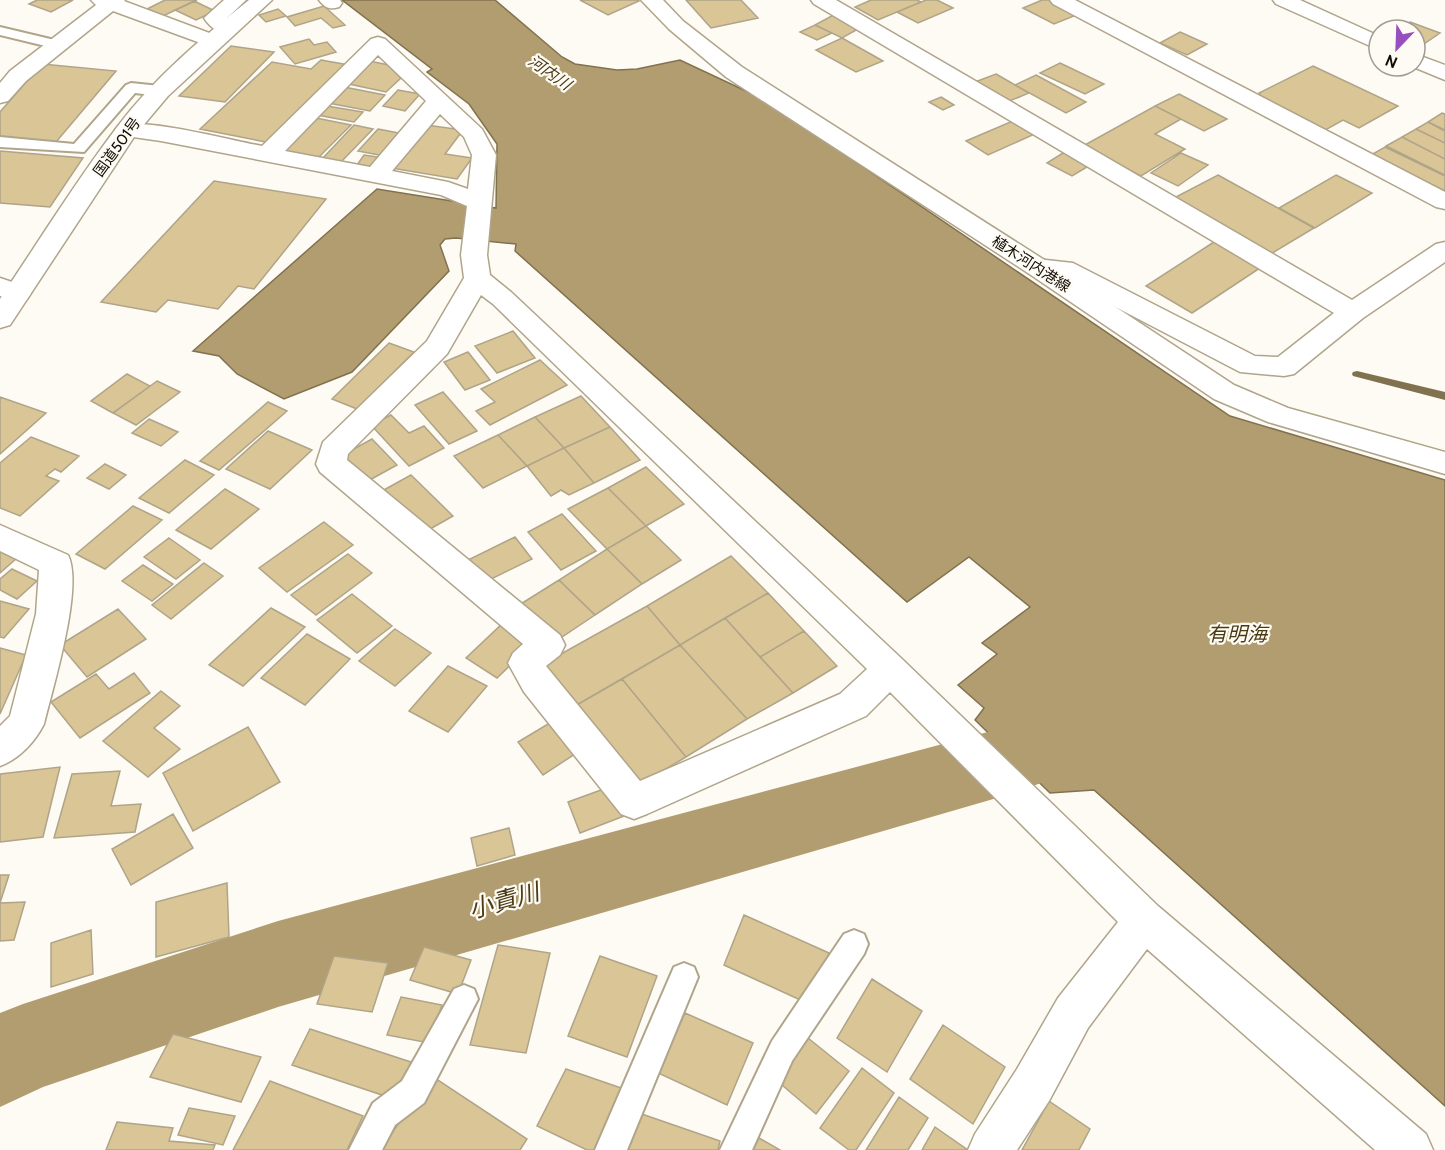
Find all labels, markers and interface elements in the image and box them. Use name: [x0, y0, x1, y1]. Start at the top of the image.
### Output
north arrow: [1367, 18, 1427, 78]
text: N: [1382, 50, 1400, 72]
water label: 河内川: [525, 51, 576, 95]
street label: 国道501号: [90, 114, 144, 180]
street label: 植木河内港線: [988, 232, 1074, 296]
water label: 有明海: [1207, 622, 1270, 646]
water label: 小責川: [465, 876, 545, 924]

